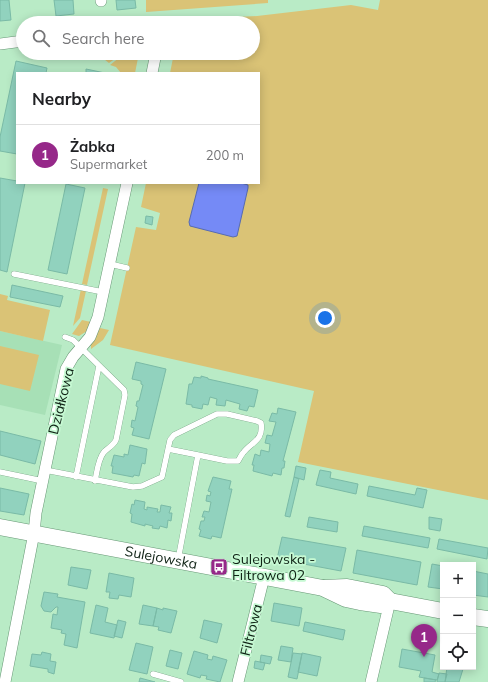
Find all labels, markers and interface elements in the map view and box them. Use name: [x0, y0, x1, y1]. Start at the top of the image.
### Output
search box: [16, 16, 260, 60]
icon: search: [30, 27, 52, 49]
text: Search here: [62, 29, 144, 48]
text: Nearby: [32, 88, 91, 109]
text: Żabka: [70, 137, 115, 156]
text: 1: [41, 147, 49, 163]
text: 200 m: [206, 147, 244, 163]
text: Supermarket: [70, 156, 147, 172]
your location: [315, 308, 335, 328]
street label: Działkowa: [44, 366, 78, 436]
street label: Sulejowska: [123, 542, 199, 573]
place label: Sulejowska - Filtrowa 02: [232, 550, 315, 584]
bus stop icon: Sulejowska - Filtrowa 02: [209, 557, 229, 577]
map controls: [440, 562, 476, 670]
button: +: [440, 562, 476, 598]
button: −: [440, 598, 476, 634]
street label: Filtrowa: [236, 602, 266, 658]
pin: 1: [411, 624, 437, 657]
button: locate: [440, 634, 476, 670]

